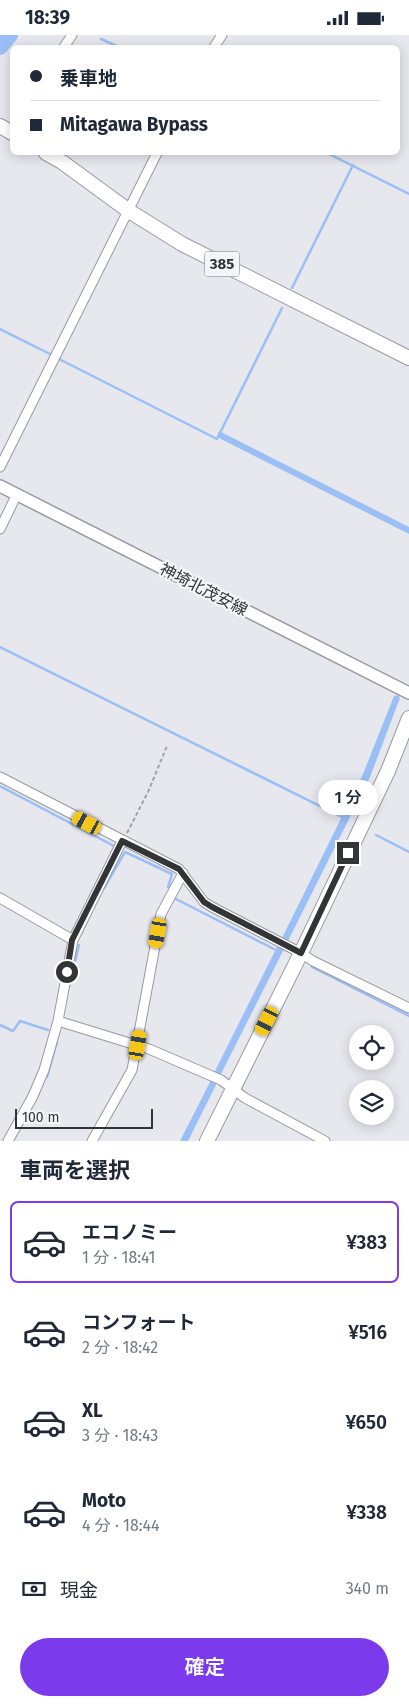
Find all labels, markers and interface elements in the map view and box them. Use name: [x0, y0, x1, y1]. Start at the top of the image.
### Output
text: 18:39: [25, 6, 70, 29]
text: 乗車地: [60, 67, 117, 90]
text: Mitagawa Bypass: [60, 113, 208, 136]
road number: 385: [204, 251, 240, 277]
street label: 神埼北茂安線: [157, 559, 251, 620]
callout: 1 分: [318, 781, 378, 815]
text: 1 分: [334, 788, 362, 807]
car: [70, 809, 103, 837]
route end: [337, 842, 359, 864]
car: [148, 917, 167, 949]
route start: [56, 961, 78, 983]
car: [253, 1004, 280, 1038]
map controls: [349, 1025, 394, 1125]
button: locate: [349, 1025, 394, 1070]
car: [128, 1029, 147, 1061]
button: layers: [349, 1080, 394, 1125]
scale bar: [15, 1106, 152, 1129]
text: 100 m: [22, 1109, 59, 1126]
text: 車両を選択: [20, 1157, 130, 1184]
icon: car: [22, 1220, 67, 1265]
text: エコノミー: [82, 1221, 177, 1244]
text: ¥383: [346, 1231, 387, 1254]
text: 1 分 · 18:41: [82, 1248, 156, 1267]
icon: car: [22, 1310, 67, 1355]
text: コンフォート: [82, 1311, 195, 1334]
text: ¥516: [348, 1321, 387, 1344]
text: 2 分 · 18:42: [82, 1338, 158, 1357]
text: XL: [82, 1399, 103, 1422]
icon: car: [22, 1400, 67, 1445]
text: ¥650: [345, 1411, 387, 1434]
text: 3 分 · 18:43: [82, 1426, 158, 1445]
text: Moto: [82, 1489, 126, 1512]
icon: car: [22, 1490, 67, 1535]
text: ¥338: [346, 1501, 387, 1524]
text: 4 分 · 18:44: [82, 1516, 160, 1535]
icon: cash: [20, 1575, 48, 1603]
text: 現金: [60, 1579, 98, 1602]
text: 340 m: [346, 1579, 389, 1598]
button: 確定: [20, 1638, 389, 1696]

